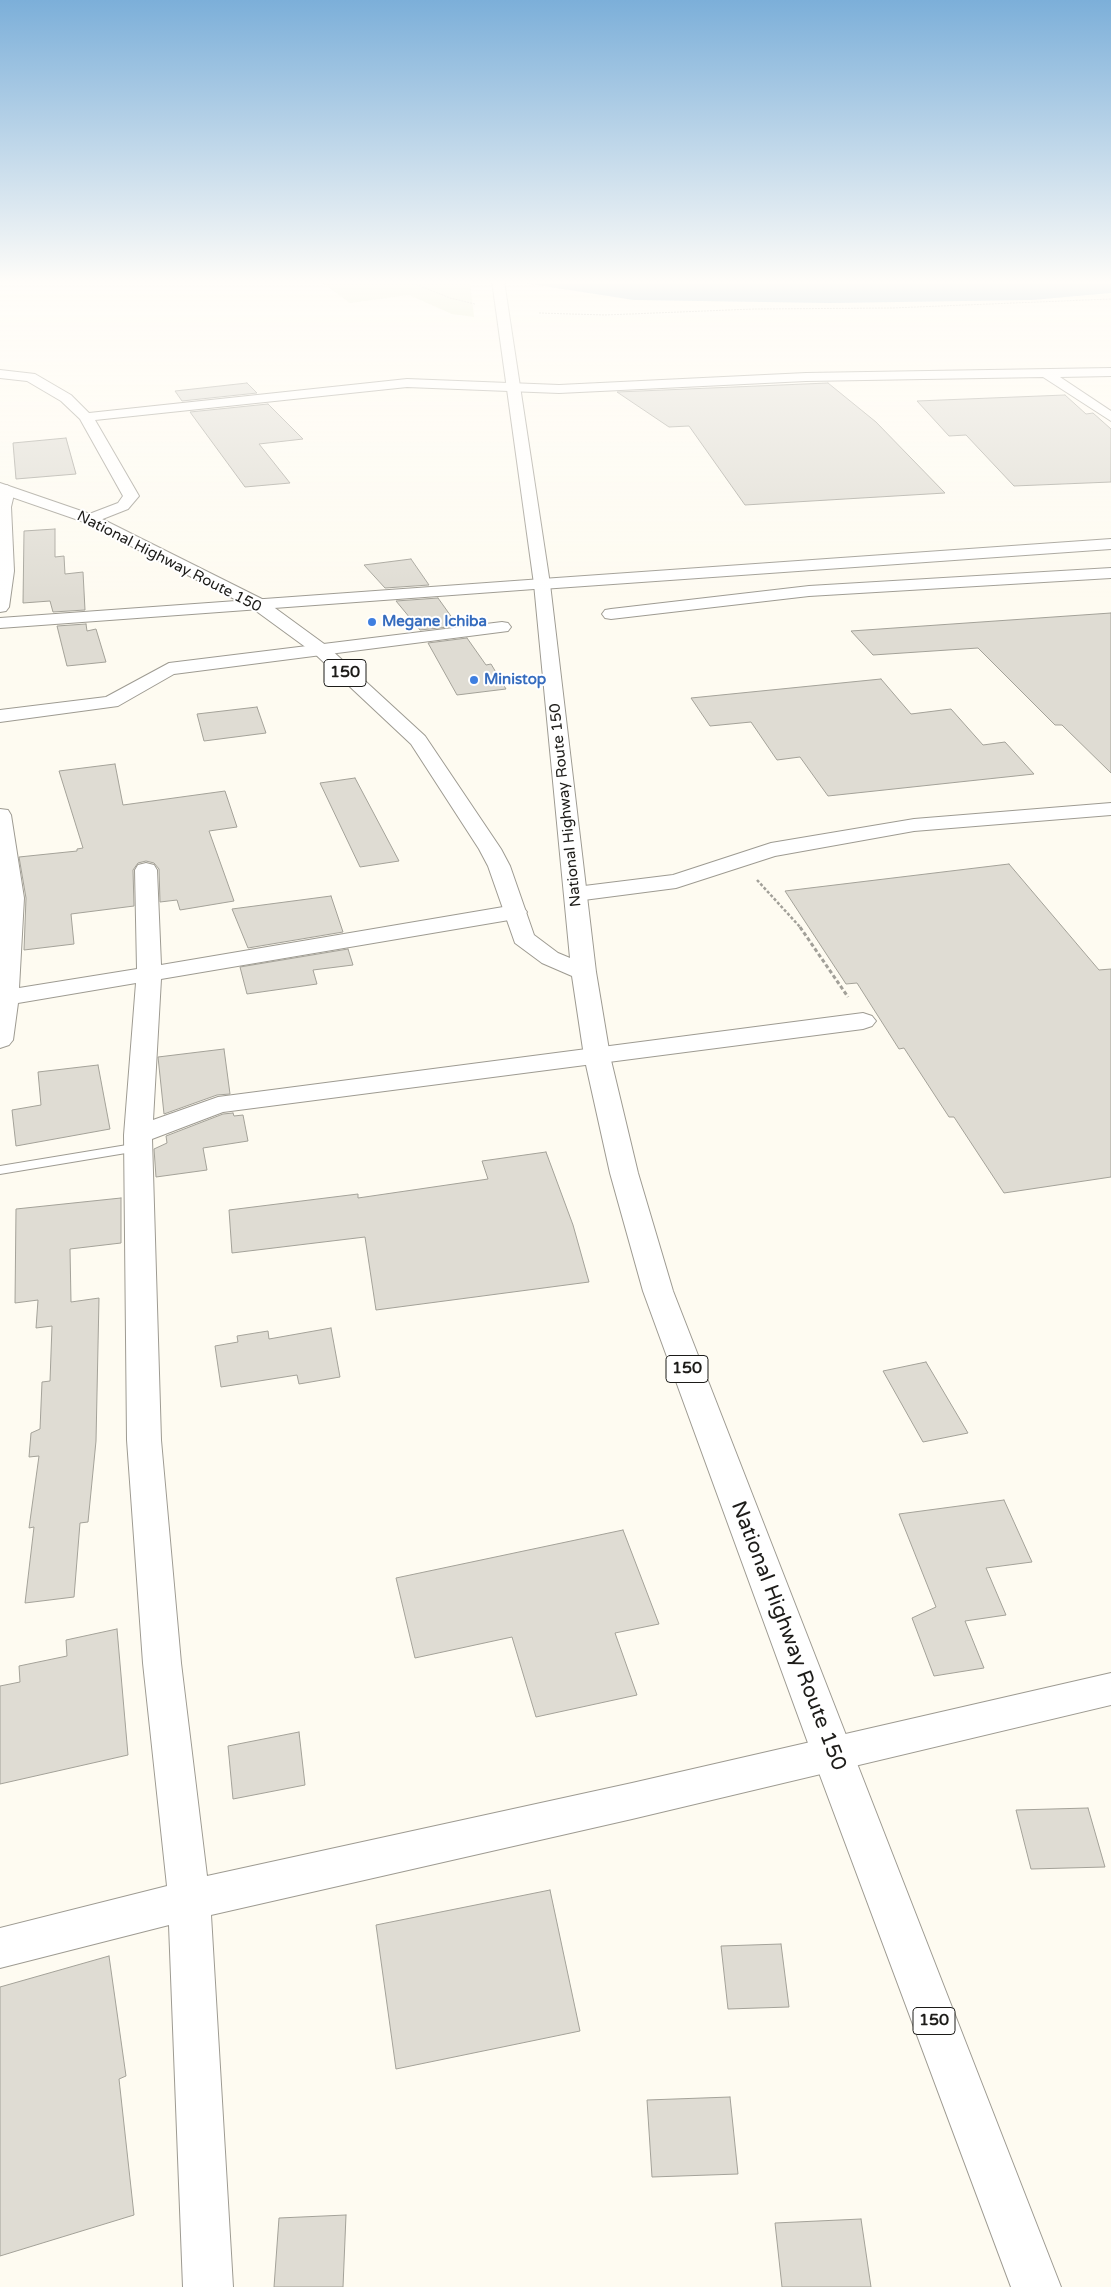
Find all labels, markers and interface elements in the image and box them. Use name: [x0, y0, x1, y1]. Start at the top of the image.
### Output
street label: National Highway Route 150: [74, 508, 264, 616]
place label: Megane Ichiba: [382, 613, 487, 631]
marker: Megane Ichiba: [366, 616, 378, 628]
road number: 150: [324, 660, 366, 686]
place label: Ministop: [484, 671, 546, 689]
marker: Ministop: [468, 674, 480, 686]
street label: National Highway Route 150: [546, 702, 586, 908]
road number: 150: [666, 1356, 708, 1382]
street label: National Highway Route 150: [725, 1498, 851, 1774]
road number: 150: [913, 2008, 955, 2034]

